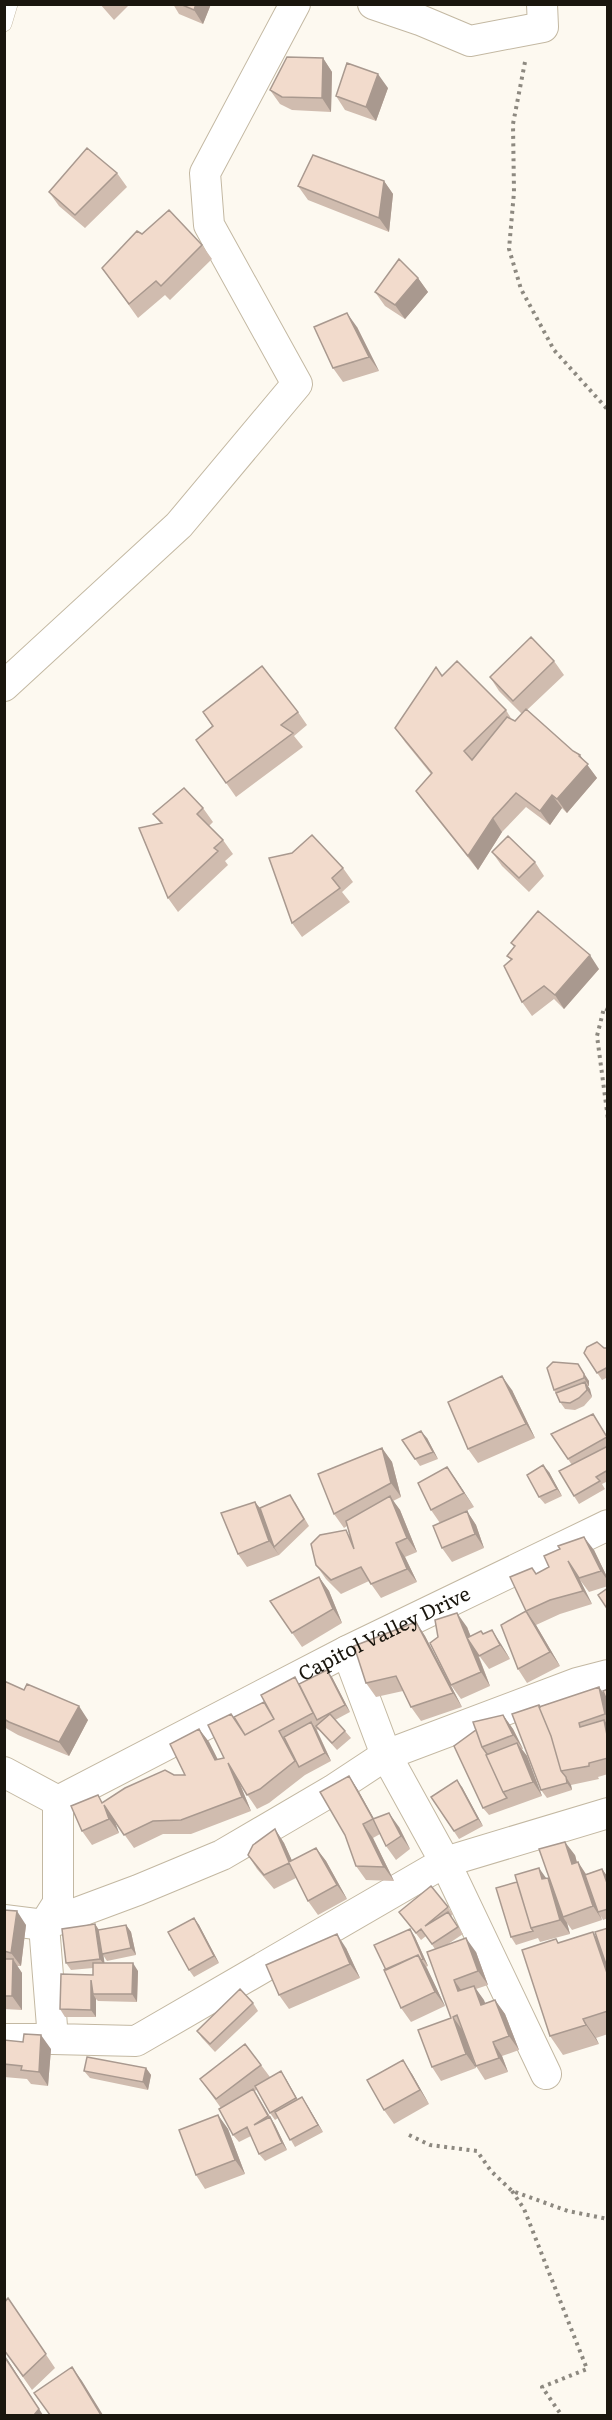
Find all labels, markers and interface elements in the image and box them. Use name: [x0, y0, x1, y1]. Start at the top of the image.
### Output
street label: Capitol Valley Drive: [292, 1577, 475, 1687]

